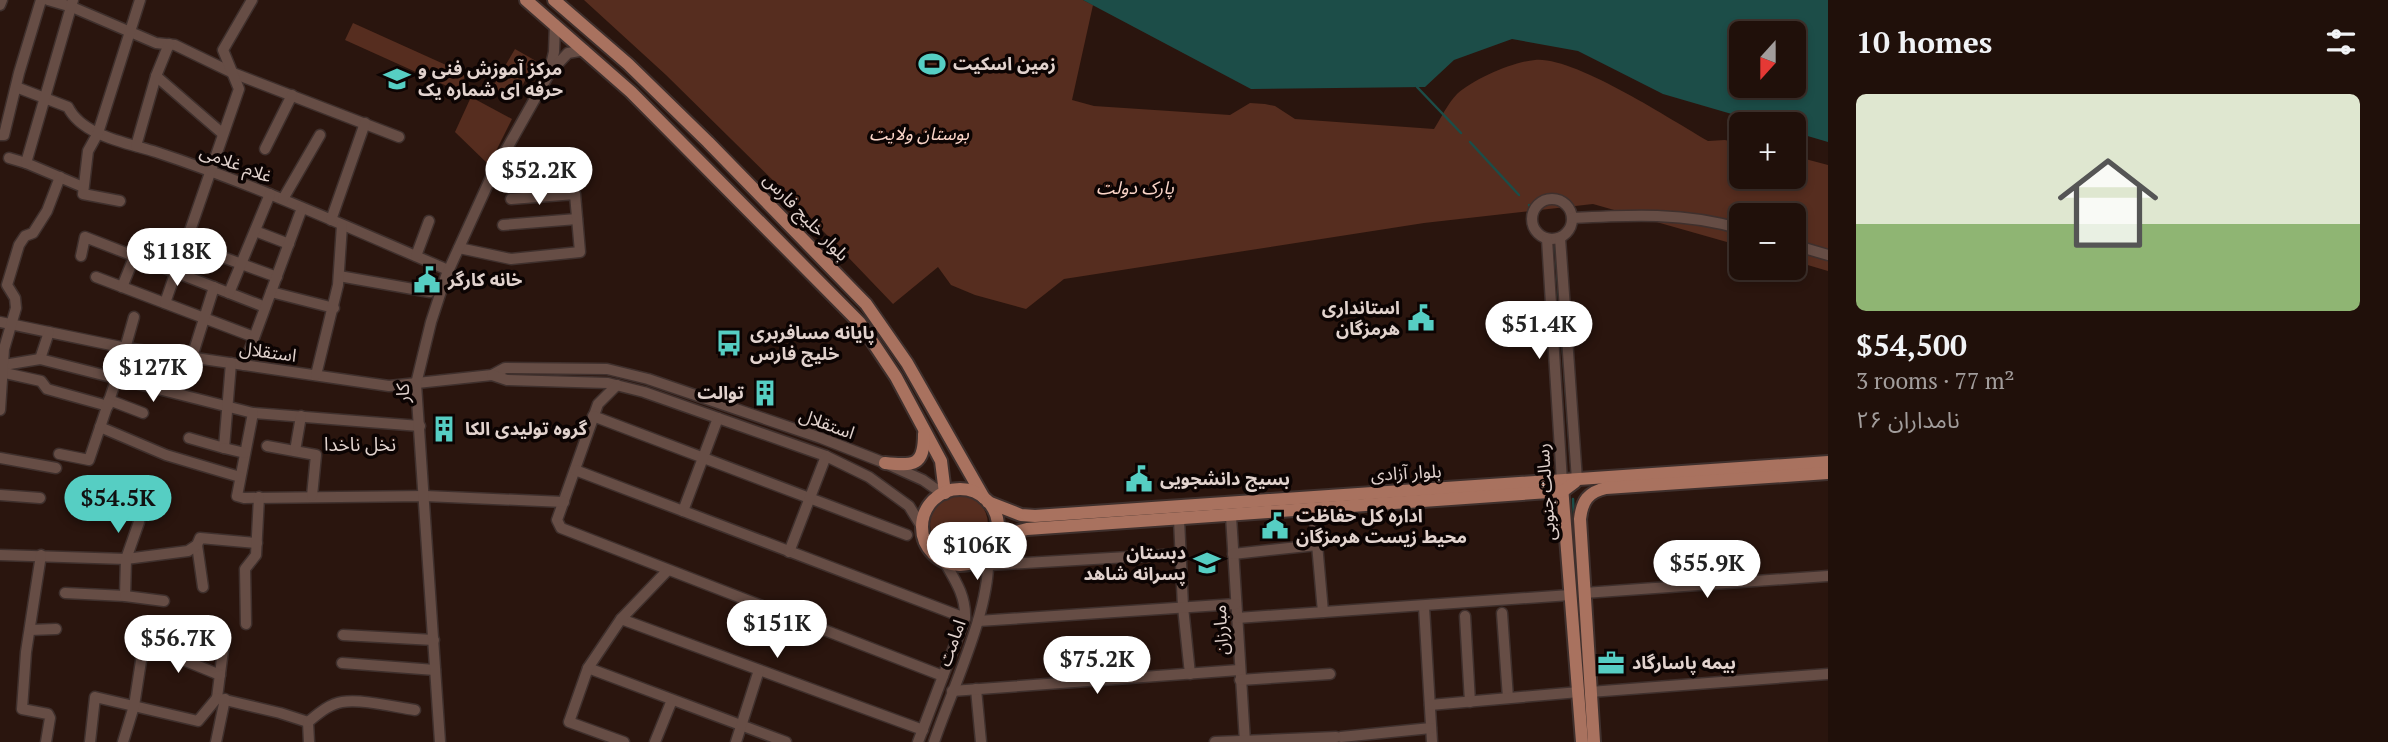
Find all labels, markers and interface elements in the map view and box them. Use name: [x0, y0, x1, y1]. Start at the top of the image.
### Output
north arrow: [1729, 21, 1806, 98]
map controls: [1729, 21, 1806, 280]
text: 10 homes: [1856, 22, 1992, 62]
icon: filters: [2322, 23, 2360, 61]
sports icon: زمین اسکیت: [917, 49, 947, 79]
place label: زمین اسکیت: [953, 51, 1056, 75]
place label: مرکز آموزش فنی و حرفه ای شماره یک: [418, 56, 563, 101]
school or university icon: مرکز آموزش فنی و حرفه ای شماره یک: [382, 64, 412, 94]
button: +: [1729, 112, 1806, 189]
park label: بوستان ولایت: [869, 121, 969, 145]
street label: غلام غلامی: [196, 138, 276, 191]
icon: home: [2045, 140, 2171, 266]
pin: $52.2K: [482, 148, 596, 207]
text: $52.2K: [501, 154, 577, 185]
street label: بلوار خلیج فارس: [757, 167, 855, 267]
park label: پارک دولت: [1096, 175, 1174, 200]
button: −: [1729, 203, 1806, 280]
pin: $118K: [128, 229, 226, 288]
text: $118K: [143, 235, 211, 266]
public building icon: خانه کارگر: [412, 265, 442, 295]
place label: خانه کارگر: [447, 267, 522, 291]
place label: استانداری هرمزگان: [1322, 295, 1400, 340]
pin: $51.4K: [1482, 302, 1596, 361]
public building icon: استانداری هرمزگان: [1406, 303, 1436, 333]
text: $51.4K: [1501, 308, 1577, 339]
place label: پایانه مسافربری خلیج فارس: [750, 320, 875, 367]
text: $54,500: [1856, 325, 1967, 365]
bus stop icon: پایانه مسافربری خلیج فارس: [714, 328, 744, 358]
street label: استقلال: [238, 335, 298, 367]
pin: $127K: [104, 344, 202, 404]
text: $127K: [119, 351, 187, 382]
text: 3 rooms · 77 m²: [1856, 365, 2015, 396]
building icon: توالت: [750, 378, 780, 408]
place label: توالت: [697, 380, 745, 404]
street label: کار: [390, 383, 414, 404]
street label: استقلال: [796, 402, 858, 444]
text: نامداران ۲۶: [1856, 404, 1960, 435]
building icon: گروه تولیدی الکا: [429, 414, 459, 444]
place label: گروه تولیدی الکا: [465, 416, 588, 440]
district label: نخل ناخدا: [324, 431, 396, 456]
street label: رسالت جنوبی: [1530, 443, 1560, 542]
street label: بلوار آزادی: [1370, 458, 1442, 486]
public building icon: بسیج دانشجویی: [1124, 464, 1154, 494]
place label: بسیج دانشجویی: [1160, 466, 1290, 492]
pin: $54.5K: [61, 476, 175, 535]
text: $54.5K: [80, 482, 156, 513]
place label: اداره کل حفاظت محیط زیست هرمزگان: [1296, 503, 1467, 548]
public building icon: اداره کل حفاظت محیط زیست هرمزگان: [1260, 511, 1290, 541]
pin: $106K: [928, 522, 1026, 582]
text: $106K: [943, 529, 1011, 560]
place label: دبستان پسرانه شاهد: [1083, 540, 1186, 586]
pin: $55.9K: [1650, 540, 1764, 600]
text: $55.9K: [1669, 547, 1745, 578]
school or university icon: دبستان پسرانه شاهد: [1192, 548, 1222, 578]
pin: $151K: [728, 600, 826, 660]
street label: مبارزان: [1207, 604, 1233, 656]
text: $151K: [743, 607, 811, 638]
pin: $56.7K: [121, 616, 235, 675]
street label: امامت: [932, 616, 971, 669]
text: $56.7K: [140, 622, 216, 653]
pin: $75.2K: [1040, 636, 1154, 696]
text: $75.2K: [1059, 643, 1135, 674]
office icon: بیمه پاسارگاد: [1596, 648, 1626, 678]
place label: بیمه پاسارگاد: [1632, 650, 1736, 675]

